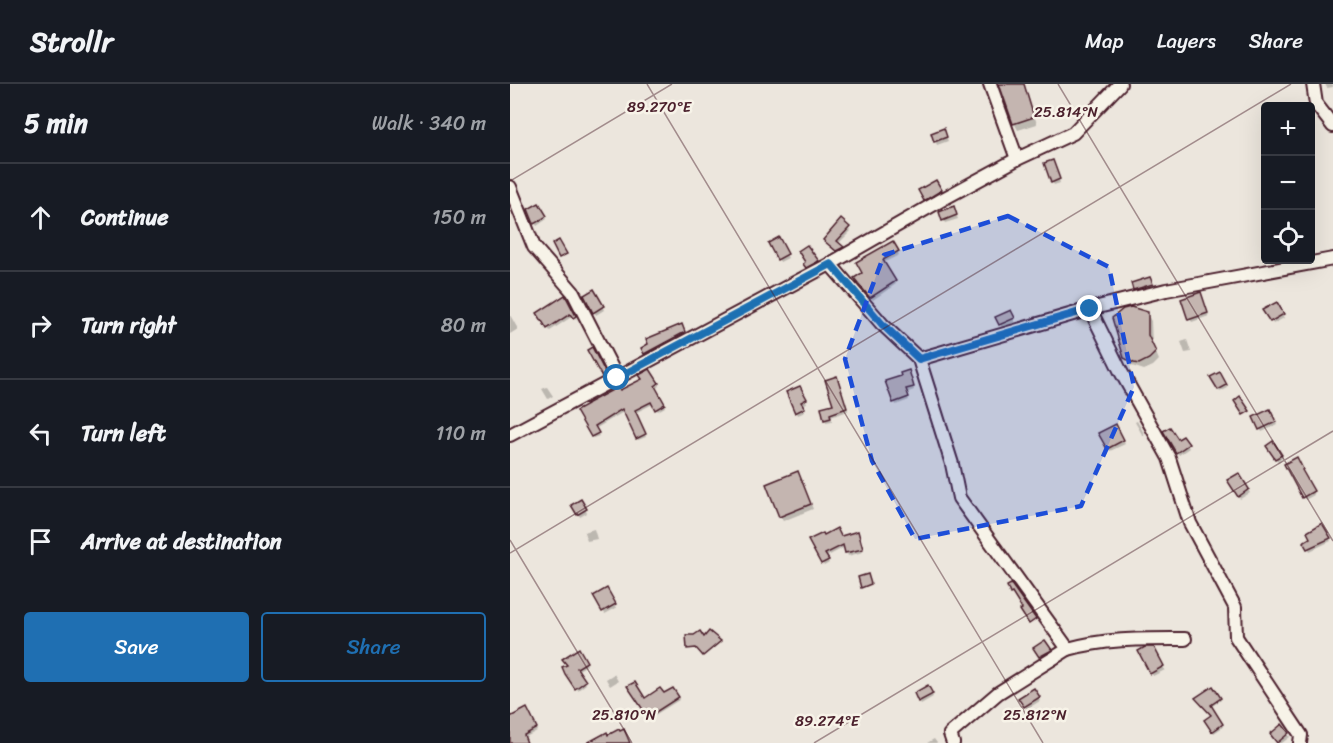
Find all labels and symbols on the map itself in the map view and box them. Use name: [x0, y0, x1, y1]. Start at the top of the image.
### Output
text: 89.270°E: [627, 94, 693, 120]
text: 25.814°N: [1034, 99, 1099, 125]
route end: [1076, 295, 1102, 321]
route start: [603, 364, 629, 390]
text: 25.810°N: [592, 702, 657, 728]
text: 25.812°N: [1003, 702, 1067, 728]
text: 89.274°E: [795, 708, 861, 734]

